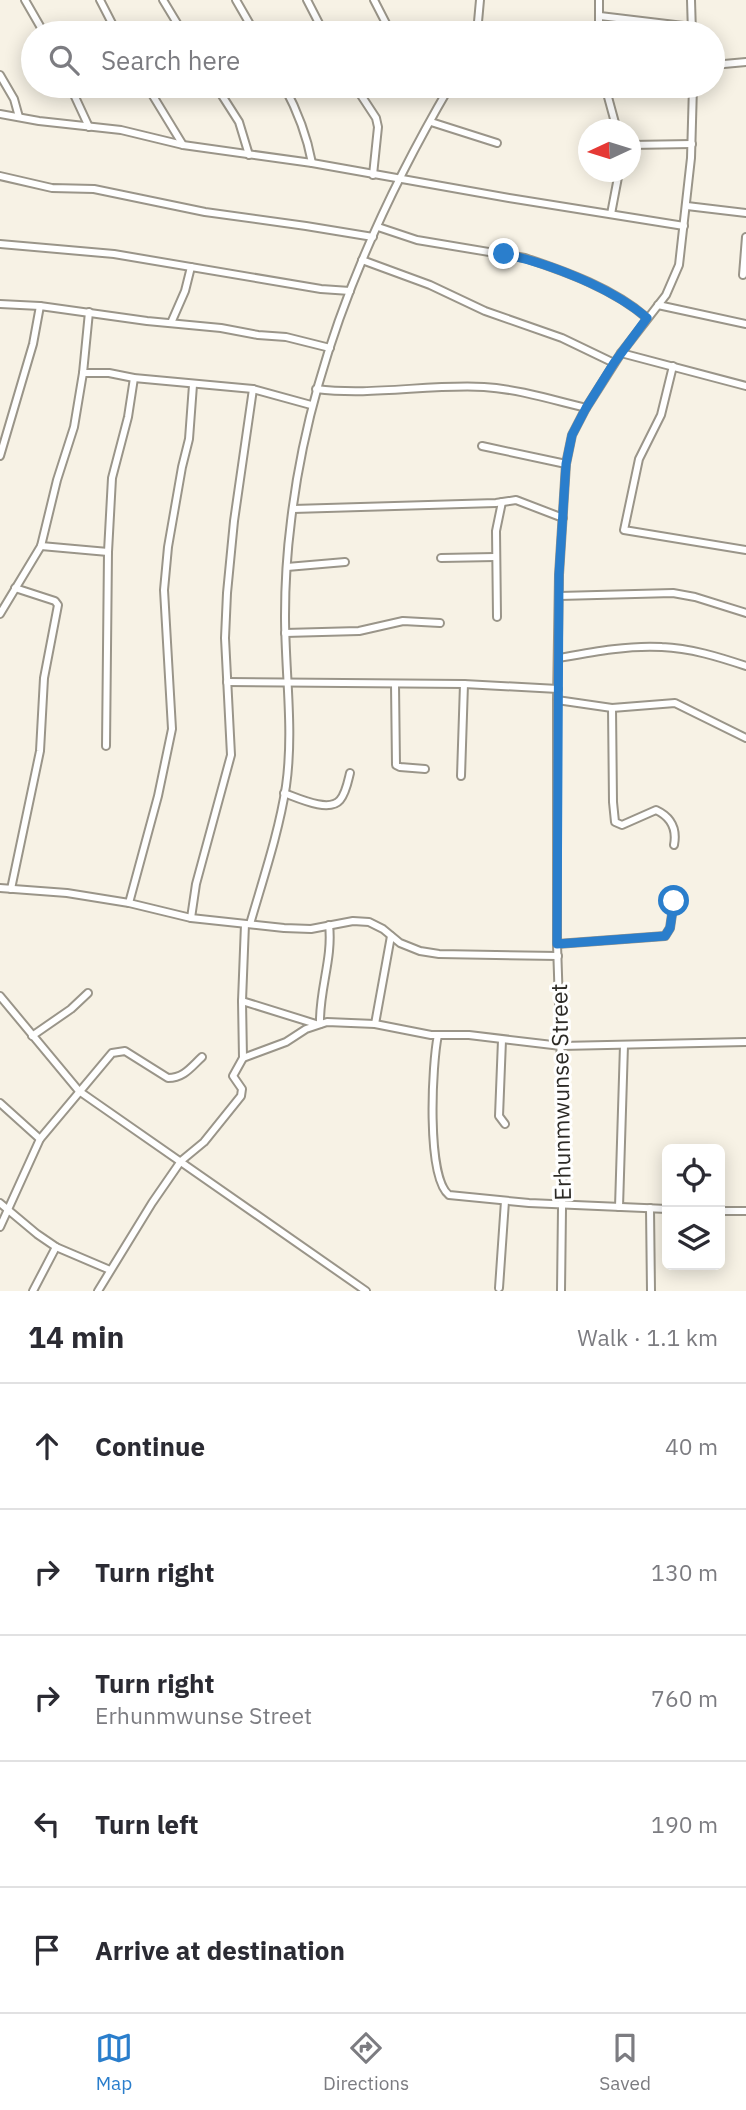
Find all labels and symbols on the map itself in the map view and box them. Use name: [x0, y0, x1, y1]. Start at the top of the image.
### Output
north arrow: [578, 119, 641, 182]
route end: [488, 238, 519, 269]
route start: [658, 885, 689, 916]
street label: Erhunmwunse Street: [543, 983, 577, 1201]

